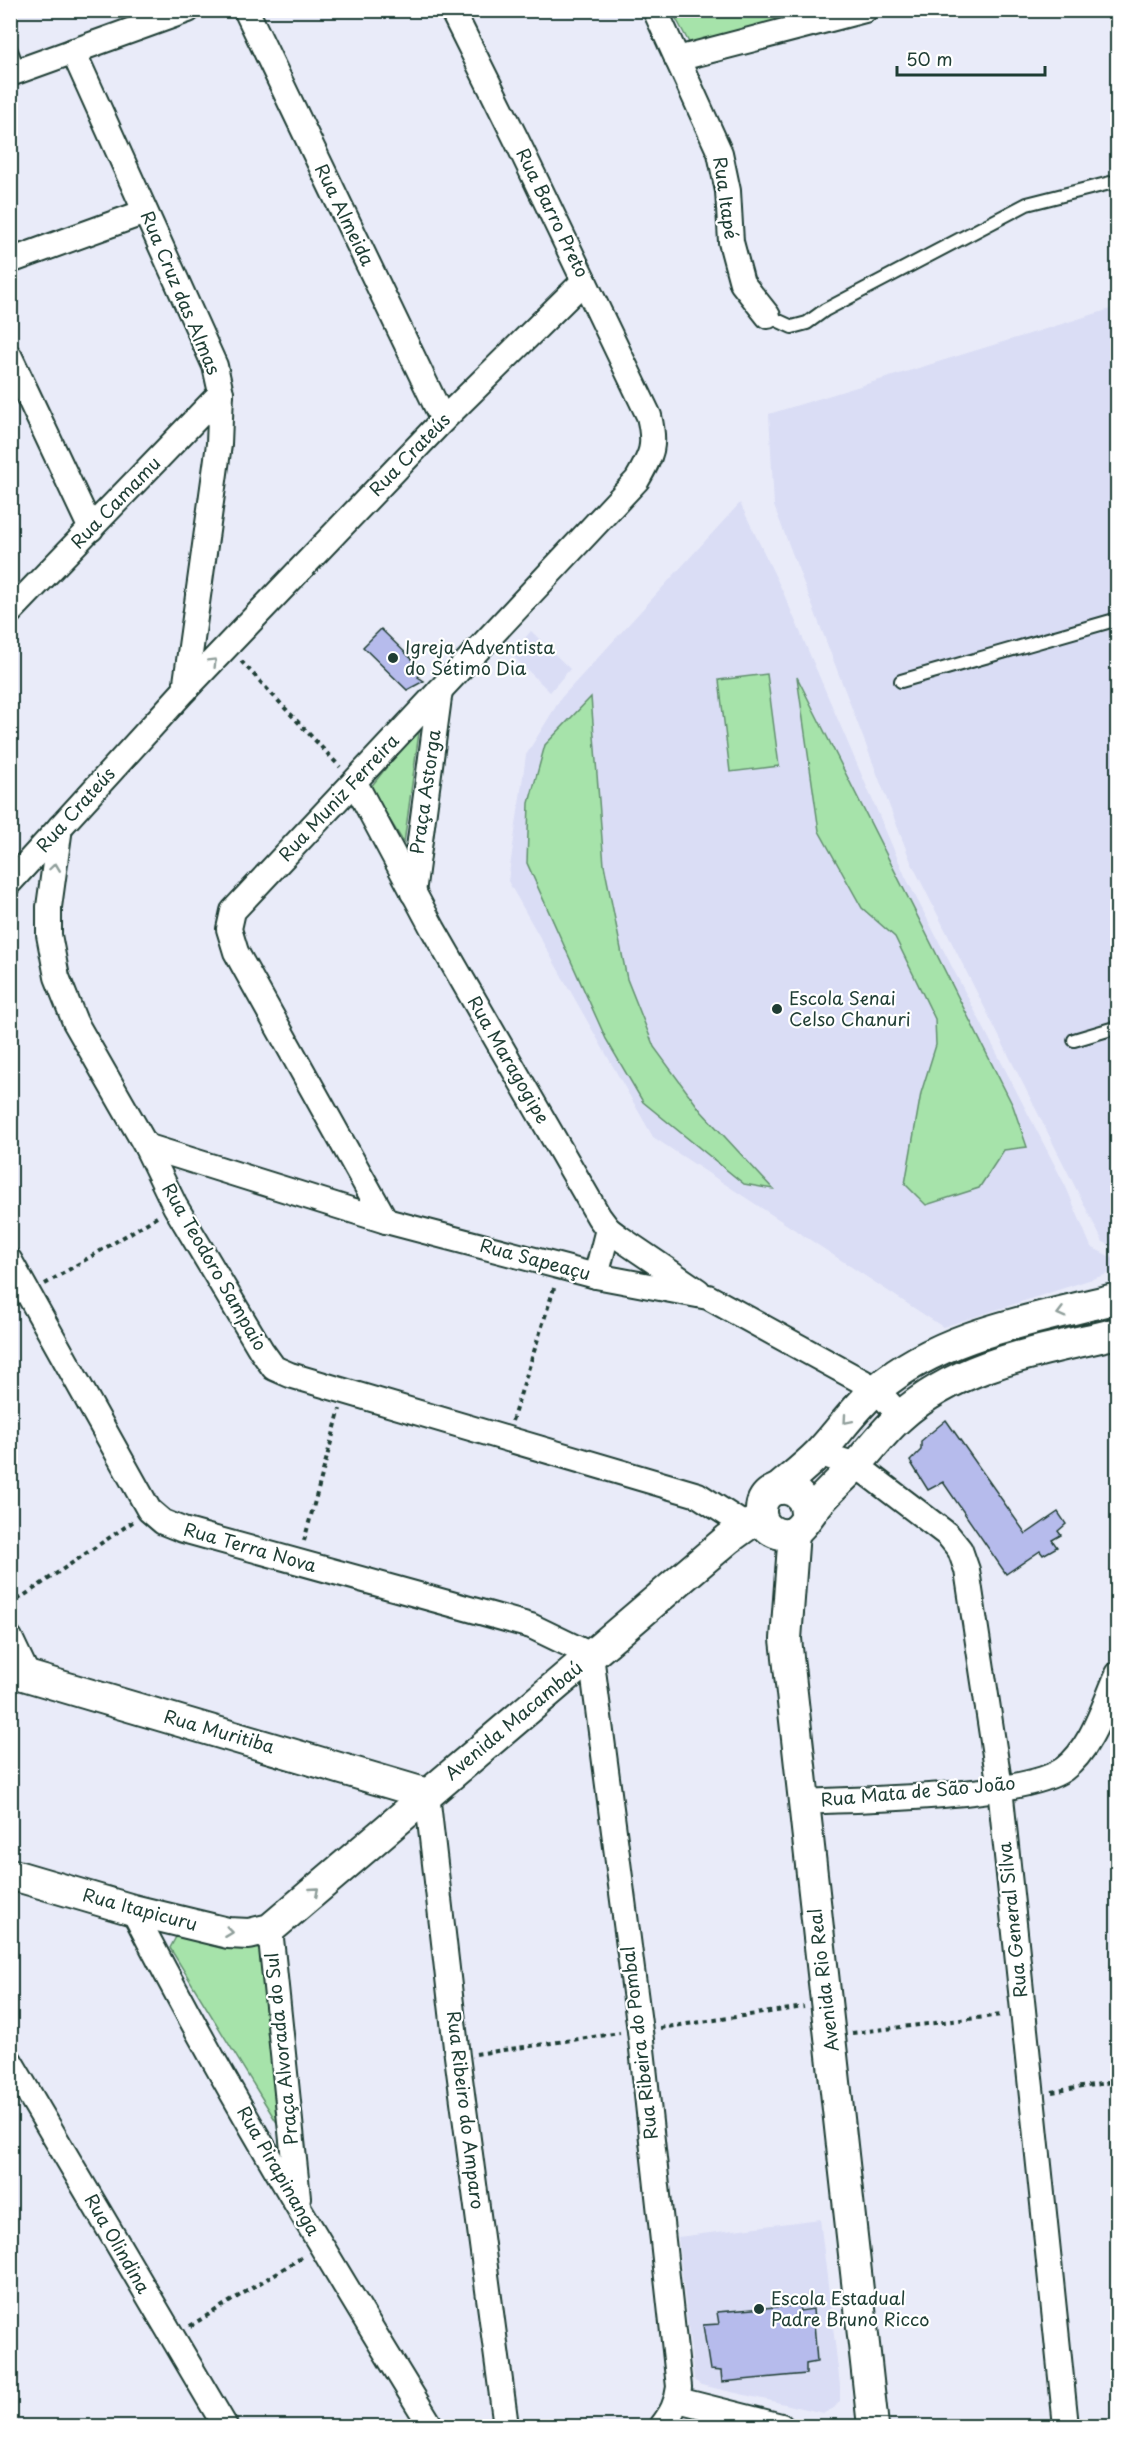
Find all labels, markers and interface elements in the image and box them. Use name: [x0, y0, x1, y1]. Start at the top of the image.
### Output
scale bar: [897, 39, 1046, 77]
text: 50 m: [906, 45, 953, 72]
street label: Rua Barro Preto: [510, 143, 596, 282]
street label: Rua Itapé: [707, 155, 746, 241]
street label: Rua Almeida: [309, 159, 382, 271]
street label: Rua Cruz das Almas: [135, 206, 228, 378]
street label: Rua Crateús: [362, 406, 456, 502]
street label: Rua Camamu: [64, 450, 166, 554]
place label: Igreja Adventista do Sétimo Dia: [405, 633, 555, 681]
marker: Igreja Adventista do Sétimo Dia: [386, 651, 400, 665]
one-way arrow: [205, 659, 216, 670]
street label: Rua Muniz Ferreira: [272, 727, 404, 867]
street label: Praça Astorga: [402, 727, 447, 856]
street label: Rua Crateús: [29, 760, 121, 858]
one-way arrow: [48, 862, 60, 871]
place label: Escola Senai Celso Chanuri: [789, 984, 911, 1032]
street label: Rua Maragogipe: [462, 990, 557, 1128]
marker: Escola Senai Celso Chanuri: [770, 1002, 784, 1016]
street label: Rua Teodoro Sampaio: [156, 1177, 274, 1355]
street label: Rua Sapeaçu: [477, 1231, 594, 1286]
one-way arrow: [1056, 1306, 1067, 1318]
one-way arrow: [843, 1413, 854, 1424]
street label: Rua Terra Nova: [181, 1515, 320, 1578]
street label: Avenida Macambaú: [438, 1654, 588, 1786]
street label: Rua Muritiba: [161, 1702, 278, 1759]
street label: Rua Mata de São João: [819, 1769, 1016, 1812]
street label: Rua General Silva: [990, 1841, 1033, 1999]
street label: Rua Itapicuru: [80, 1880, 201, 1937]
one-way arrow: [308, 1887, 319, 1898]
street label: Avenida Rio Real: [800, 1907, 845, 2053]
one-way arrow: [224, 1926, 234, 1938]
street label: Rua Ribeira do Pombal: [613, 1945, 664, 2141]
street label: Praça Alvorada do Sul: [257, 1952, 304, 2147]
street label: Rua Ribeiro do Amparo: [441, 2009, 492, 2211]
street label: Rua Pirapinanga: [231, 2100, 328, 2241]
street label: Rua Olindina: [79, 2188, 158, 2298]
place label: Escola Estadual Padre Bruno Ricco: [771, 2284, 929, 2332]
marker: Escola Estadual Padre Bruno Ricco: [752, 2302, 766, 2316]

